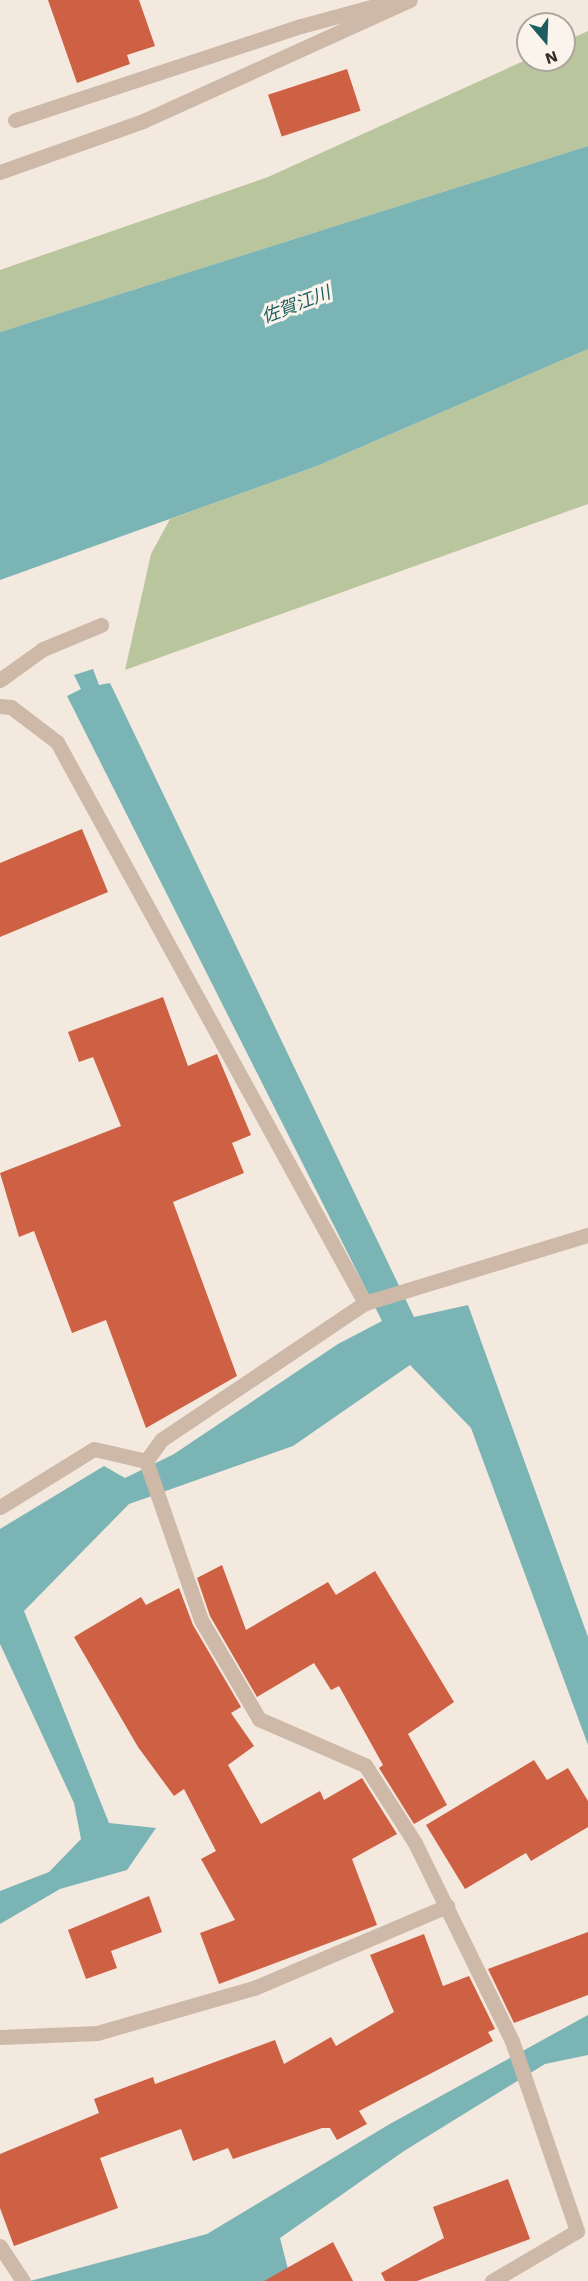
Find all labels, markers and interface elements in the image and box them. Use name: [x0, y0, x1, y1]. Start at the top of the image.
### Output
north arrow: [516, 12, 576, 72]
text: N: [543, 47, 560, 69]
water label: 佐賀江川: [259, 282, 333, 328]

